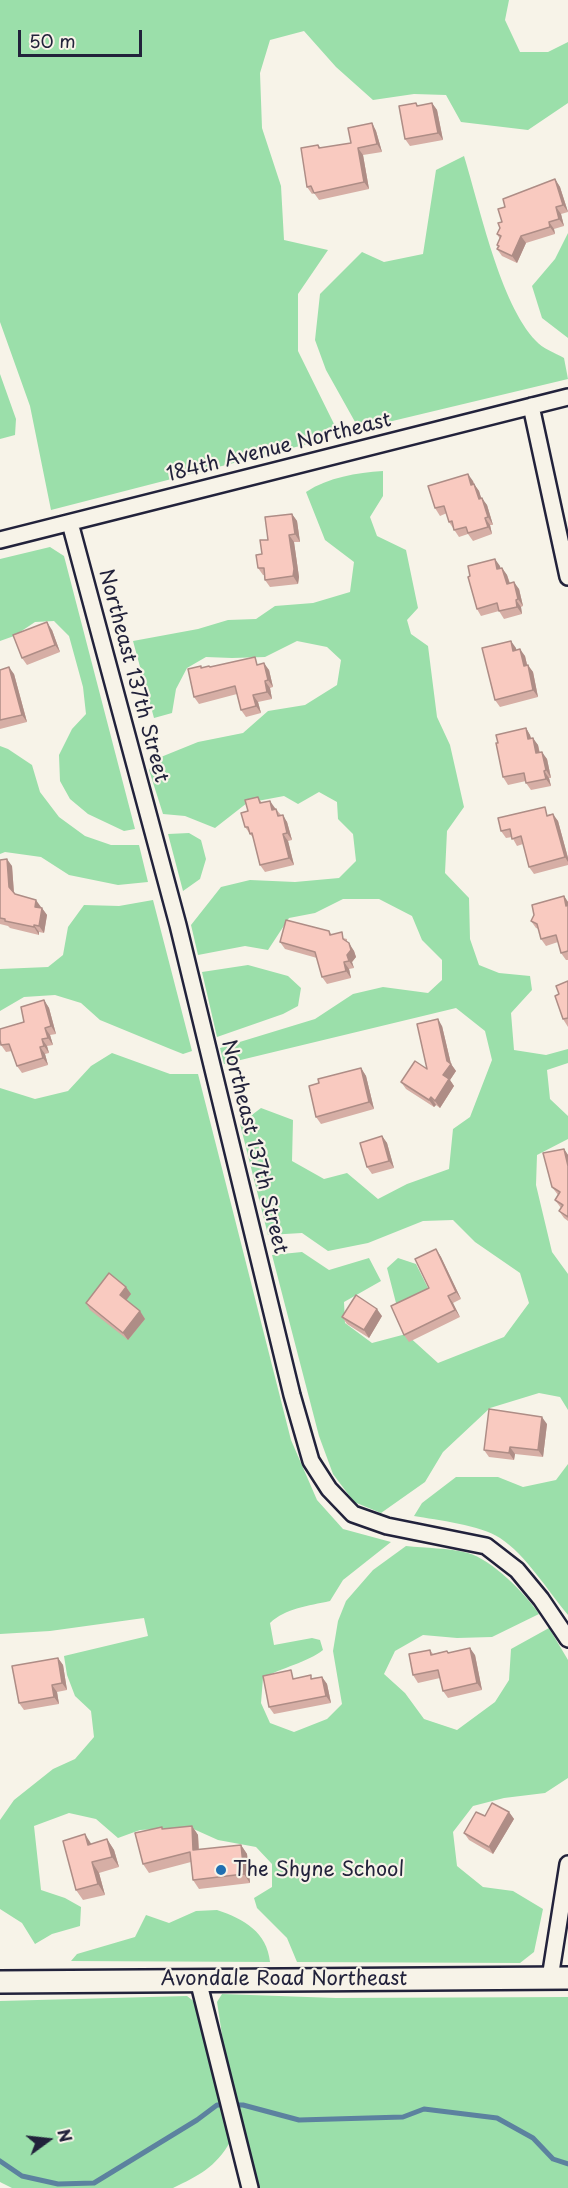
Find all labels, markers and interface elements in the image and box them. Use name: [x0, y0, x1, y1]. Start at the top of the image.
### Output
scale bar: [21, 18, 146, 56]
text: 50 m: [29, 27, 76, 54]
street label: 184th Avenue Northeast: [164, 408, 394, 488]
street label: Northeast 137th Street: [93, 567, 173, 785]
street label: Northeast 137th Street: [216, 1037, 292, 1257]
place label: The Shyne School: [233, 1858, 404, 1882]
marker: The Shyne School: [214, 1863, 228, 1877]
street label: Avondale Road Northeast: [161, 1967, 407, 1991]
north arrow: [18, 2110, 78, 2170]
text: N: [52, 2126, 79, 2145]

